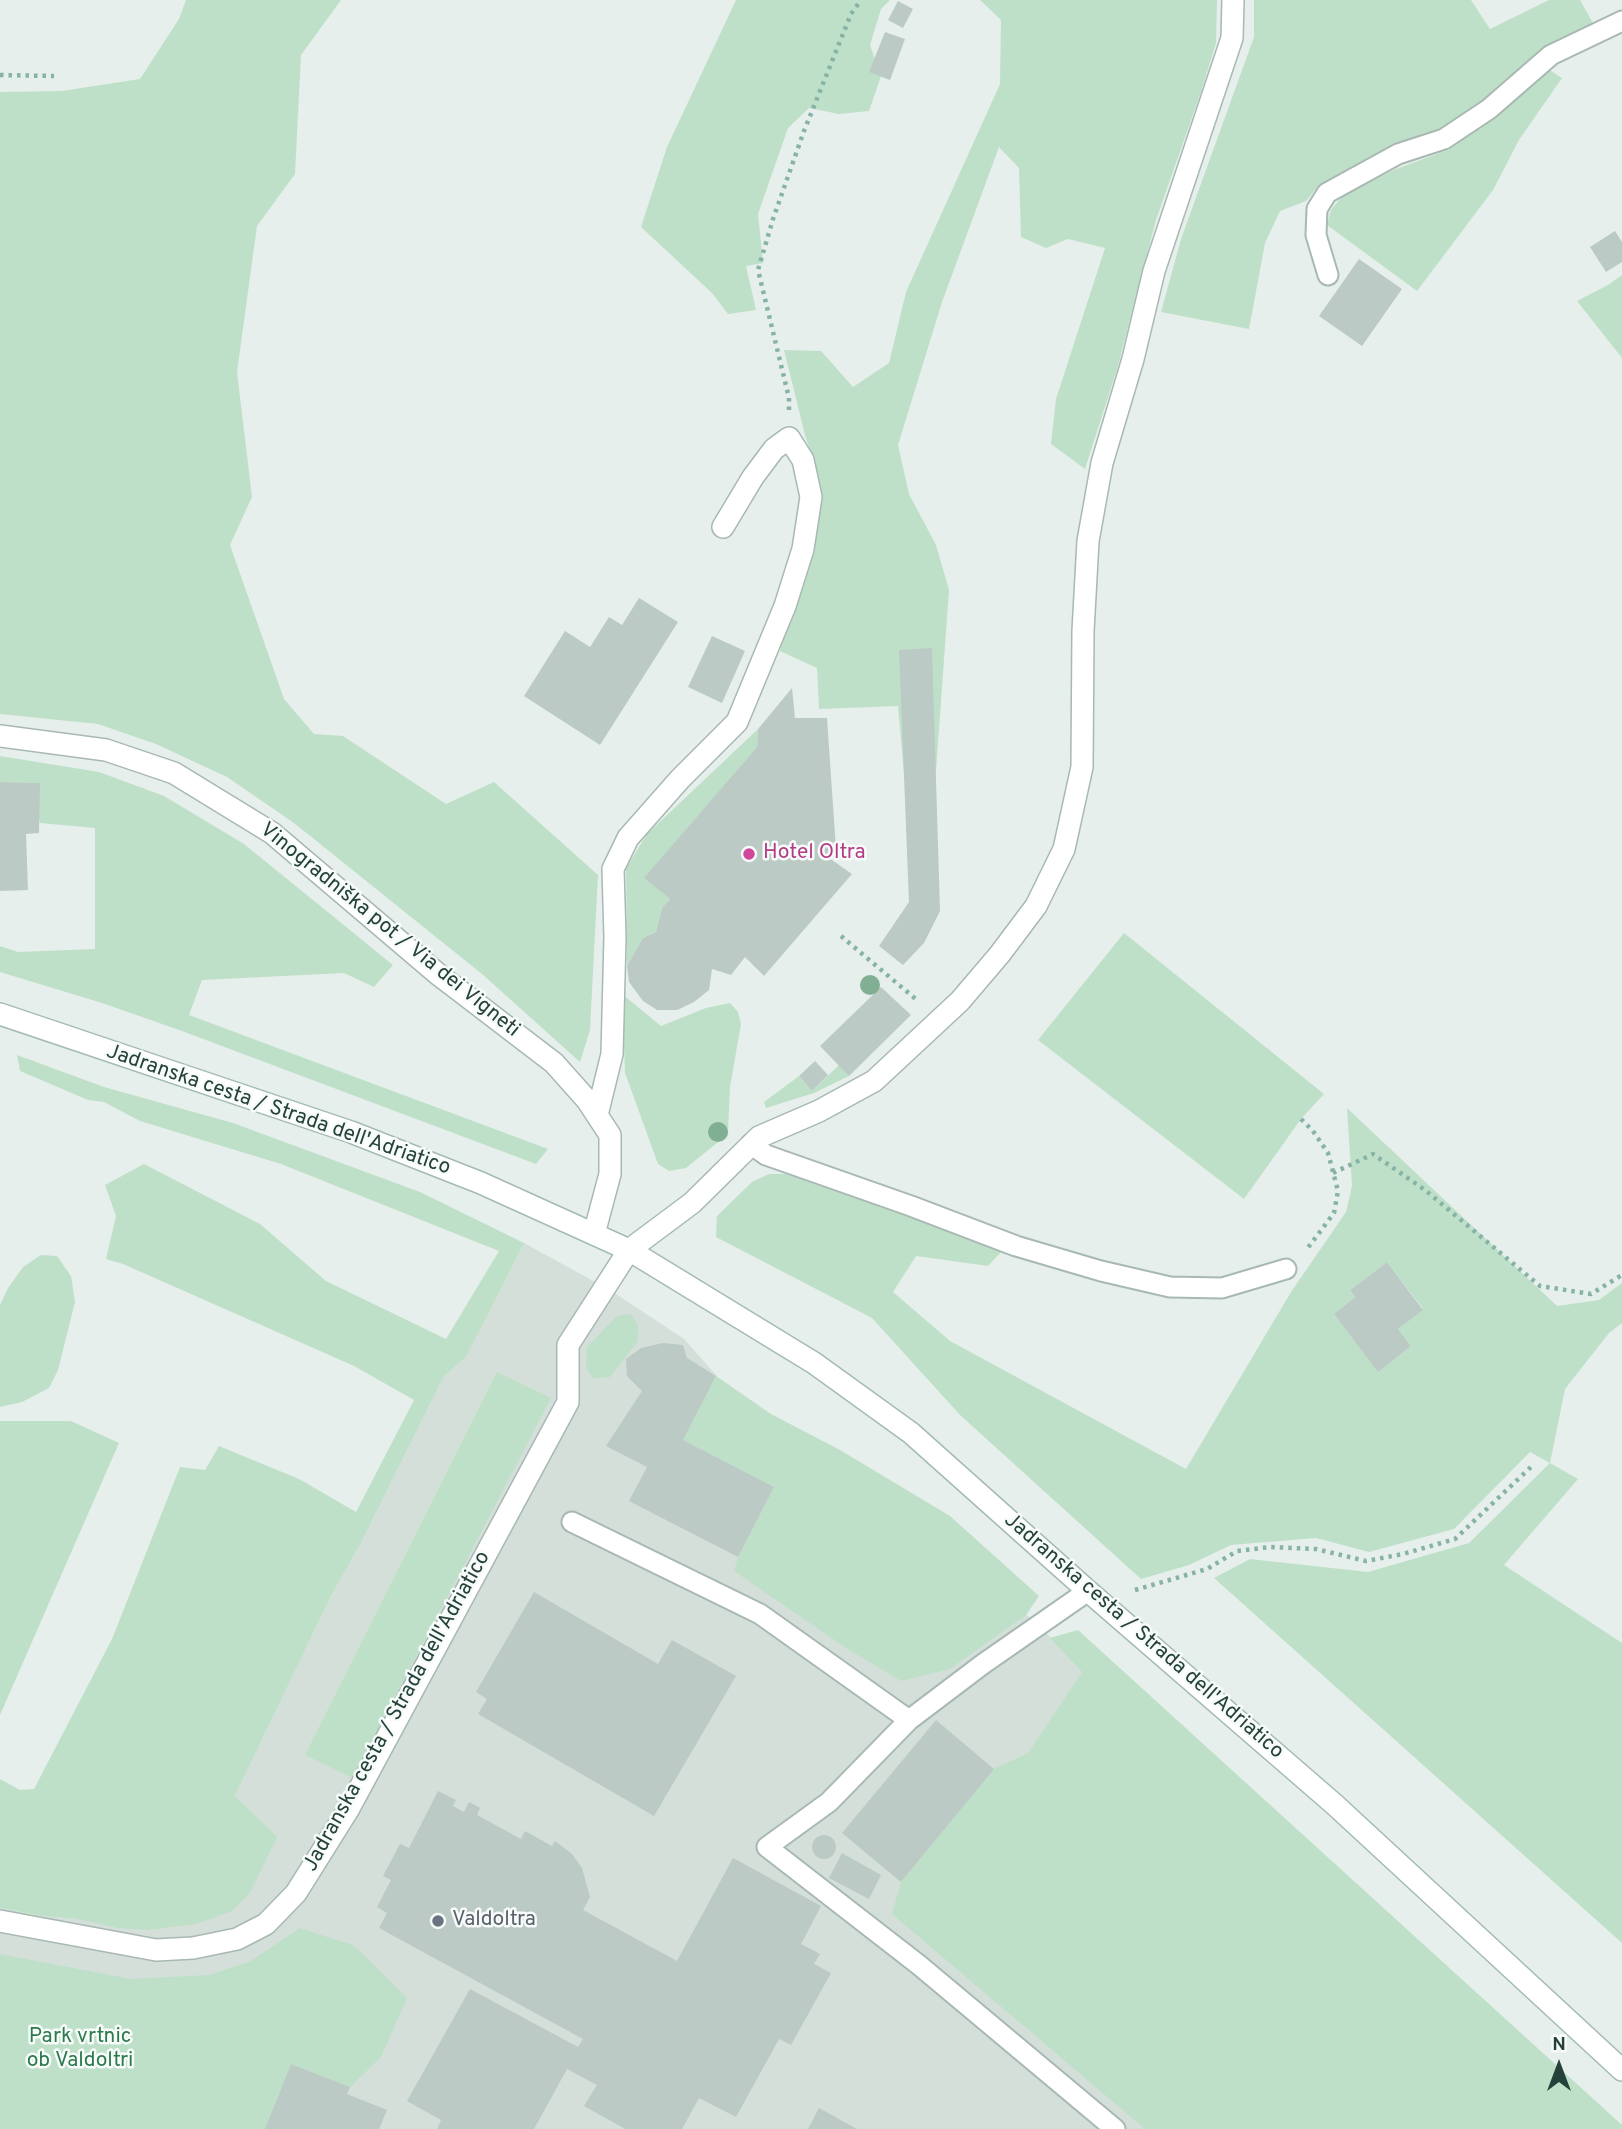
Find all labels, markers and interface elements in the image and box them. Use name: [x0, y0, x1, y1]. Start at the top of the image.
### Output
street label: Vinogradniška pot / Via dei Vigneti: [254, 818, 524, 1044]
place label: Hotel Oltra: [763, 841, 865, 867]
marker: Hotel Oltra: [741, 846, 757, 862]
street label: Jadranska cesta / Strada dell'Adriatico: [103, 1040, 453, 1182]
street label: Jadranska cesta / Strada dell'Adriatico: [998, 1509, 1288, 1765]
street label: Jadranska cesta / Strada dell'Adriatico: [299, 1547, 497, 1877]
place label: Valdoltra: [452, 1908, 536, 1934]
marker: Valdoltra: [430, 1913, 446, 1929]
park label: Park vrtnic ob Valdoltri: [27, 2025, 133, 2075]
north arrow: [1524, 2031, 1594, 2101]
text: N: [1552, 2033, 1566, 2057]

